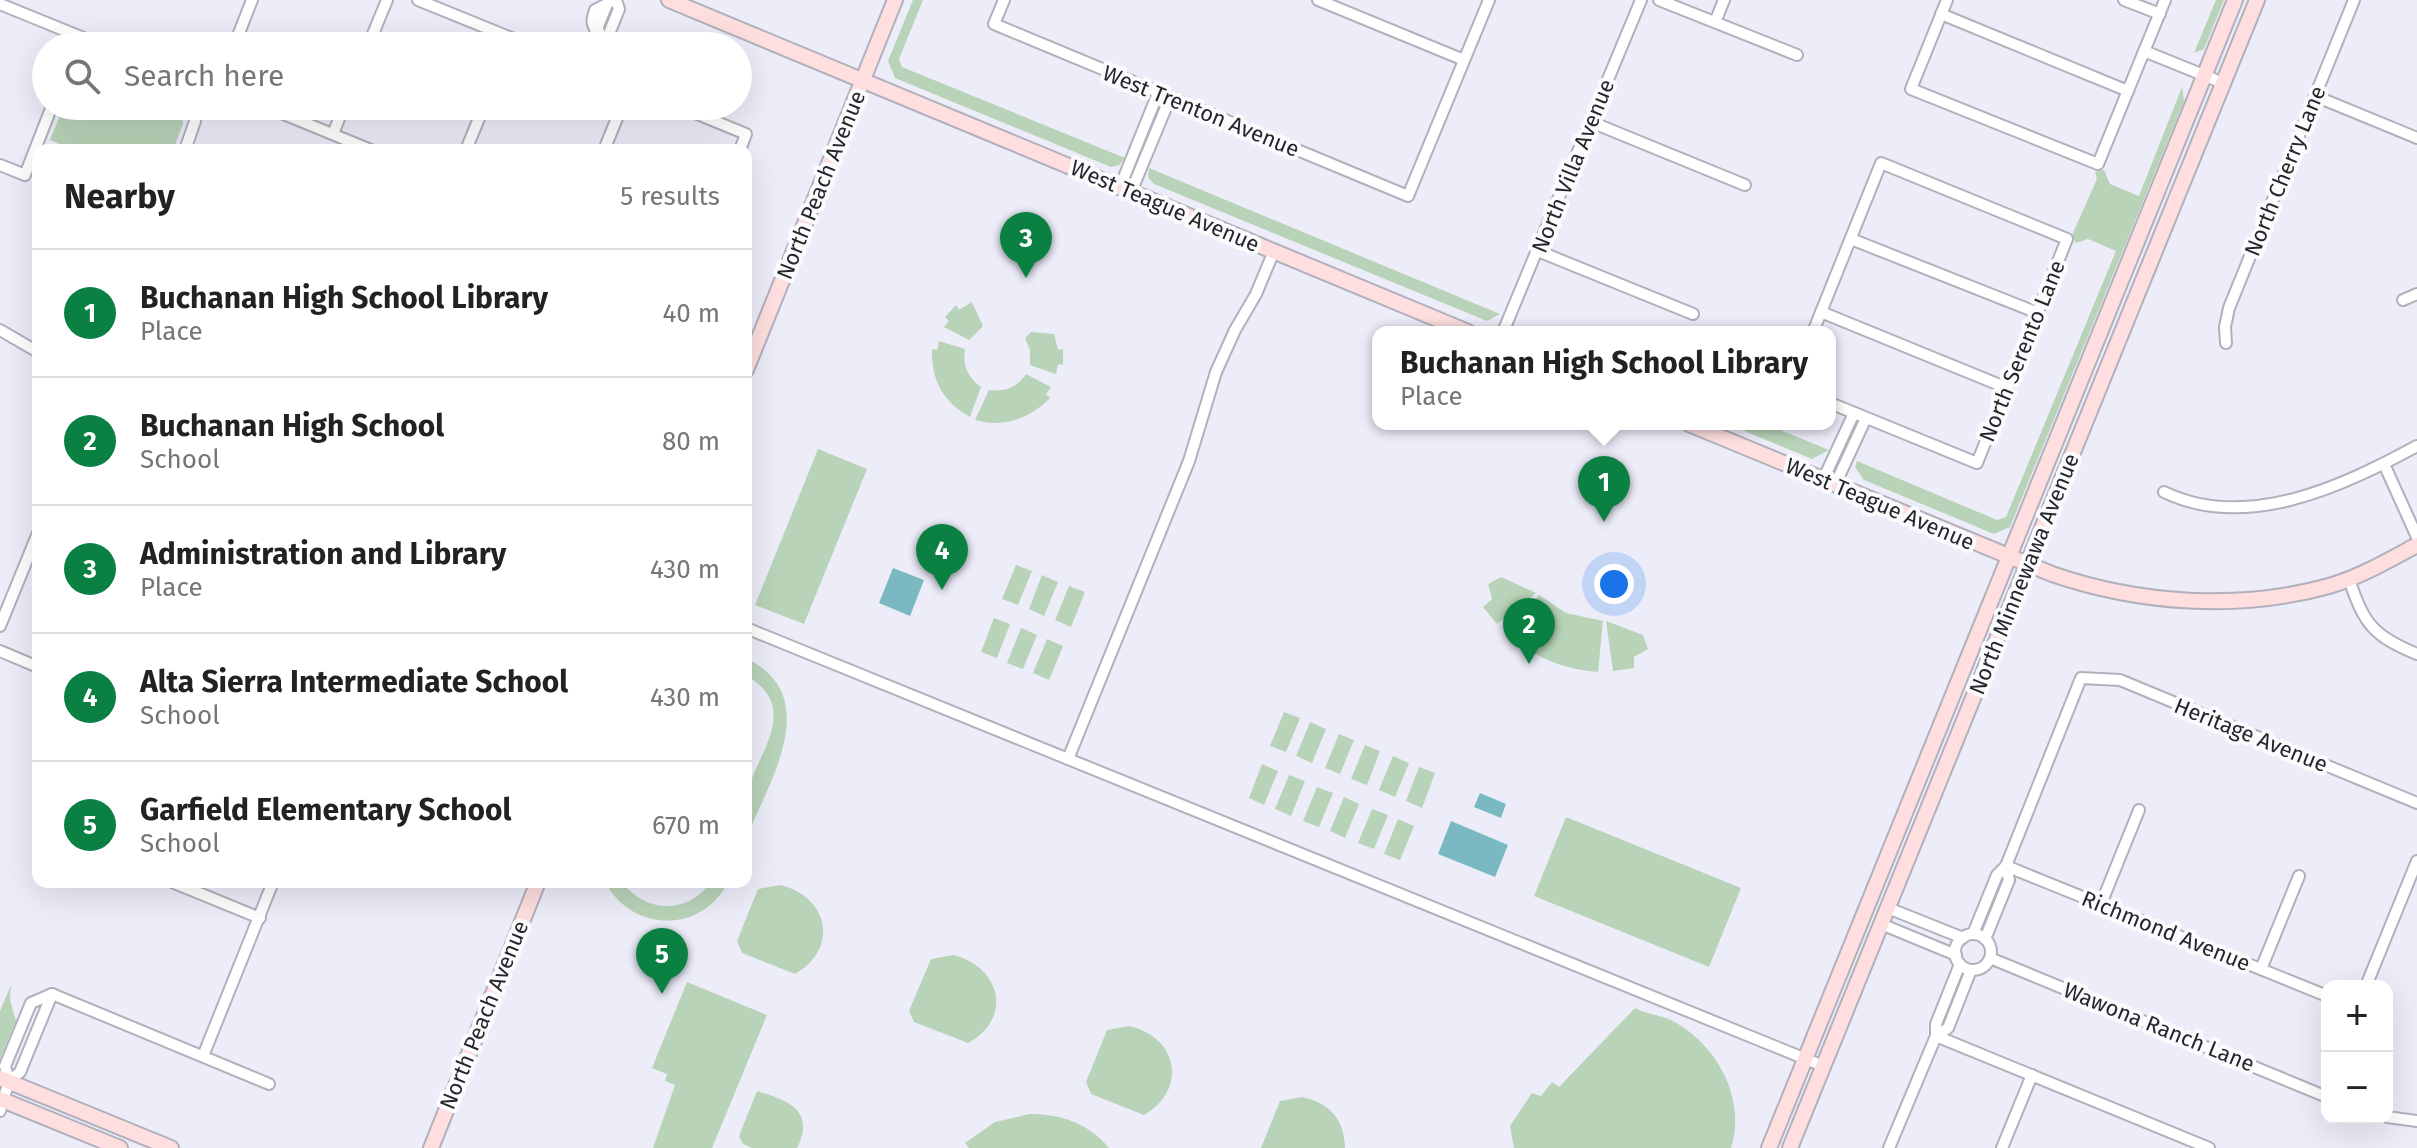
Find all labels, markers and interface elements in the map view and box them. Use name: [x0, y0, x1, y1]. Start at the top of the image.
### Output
search box: [32, 32, 752, 120]
icon: search: [60, 54, 104, 98]
text: Search here: [124, 58, 284, 94]
street label: West Trenton Avenue: [1099, 59, 1303, 163]
street label: North Villa Avenue: [1526, 75, 1620, 257]
street label: North Cherry Lane: [2239, 82, 2331, 260]
street label: North Peach Avenue: [771, 87, 871, 283]
street label: West Teague Avenue: [1067, 154, 1263, 258]
text: Nearby: [64, 176, 175, 217]
text: 5 results: [620, 181, 720, 212]
pin: 3: [1000, 212, 1052, 278]
street label: North Serento Lane: [1973, 256, 2071, 446]
text: Buchanan High School Library: [140, 280, 548, 316]
text: 1: [84, 298, 96, 329]
text: 40 m: [662, 298, 720, 329]
text: Place: [140, 316, 203, 347]
popup: [1372, 326, 1836, 430]
text: Buchanan High School Library: [1400, 345, 1808, 381]
text: Place: [1400, 381, 1463, 412]
text: Buchanan High School: [140, 408, 444, 444]
text: 2: [83, 426, 97, 457]
text: 80 m: [662, 426, 720, 457]
text: School: [140, 444, 220, 475]
street label: North Minnewawa Avenue: [1963, 449, 2085, 699]
street label: West Teague Avenue: [1782, 452, 1978, 556]
pin: 1: [1578, 456, 1630, 522]
pin: 4: [916, 524, 968, 590]
text: Administration and Library: [140, 536, 506, 572]
text: 3: [83, 554, 97, 585]
text: 430 m: [650, 554, 720, 585]
your location: [1594, 564, 1634, 604]
text: Place: [140, 572, 203, 603]
pin: 2: [1503, 598, 1555, 664]
text: Alta Sierra Intermediate School: [140, 664, 568, 700]
text: 4: [83, 682, 97, 713]
text: 430 m: [650, 682, 720, 713]
street label: Heritage Avenue: [2170, 692, 2332, 778]
text: School: [140, 700, 220, 731]
text: Garfield Elementary School: [140, 792, 511, 828]
text: 5: [83, 810, 97, 841]
text: 670 m: [652, 810, 720, 841]
text: School: [140, 828, 220, 859]
street label: Richmond Avenue: [2078, 885, 2254, 977]
street label: North Peach Avenue: [434, 917, 534, 1113]
pin: 5: [636, 928, 688, 994]
street label: Wawona Ranch Lane: [2060, 976, 2258, 1078]
map controls: [2321, 980, 2393, 1124]
button: +: [2321, 980, 2393, 1052]
button: −: [2321, 1052, 2393, 1124]

